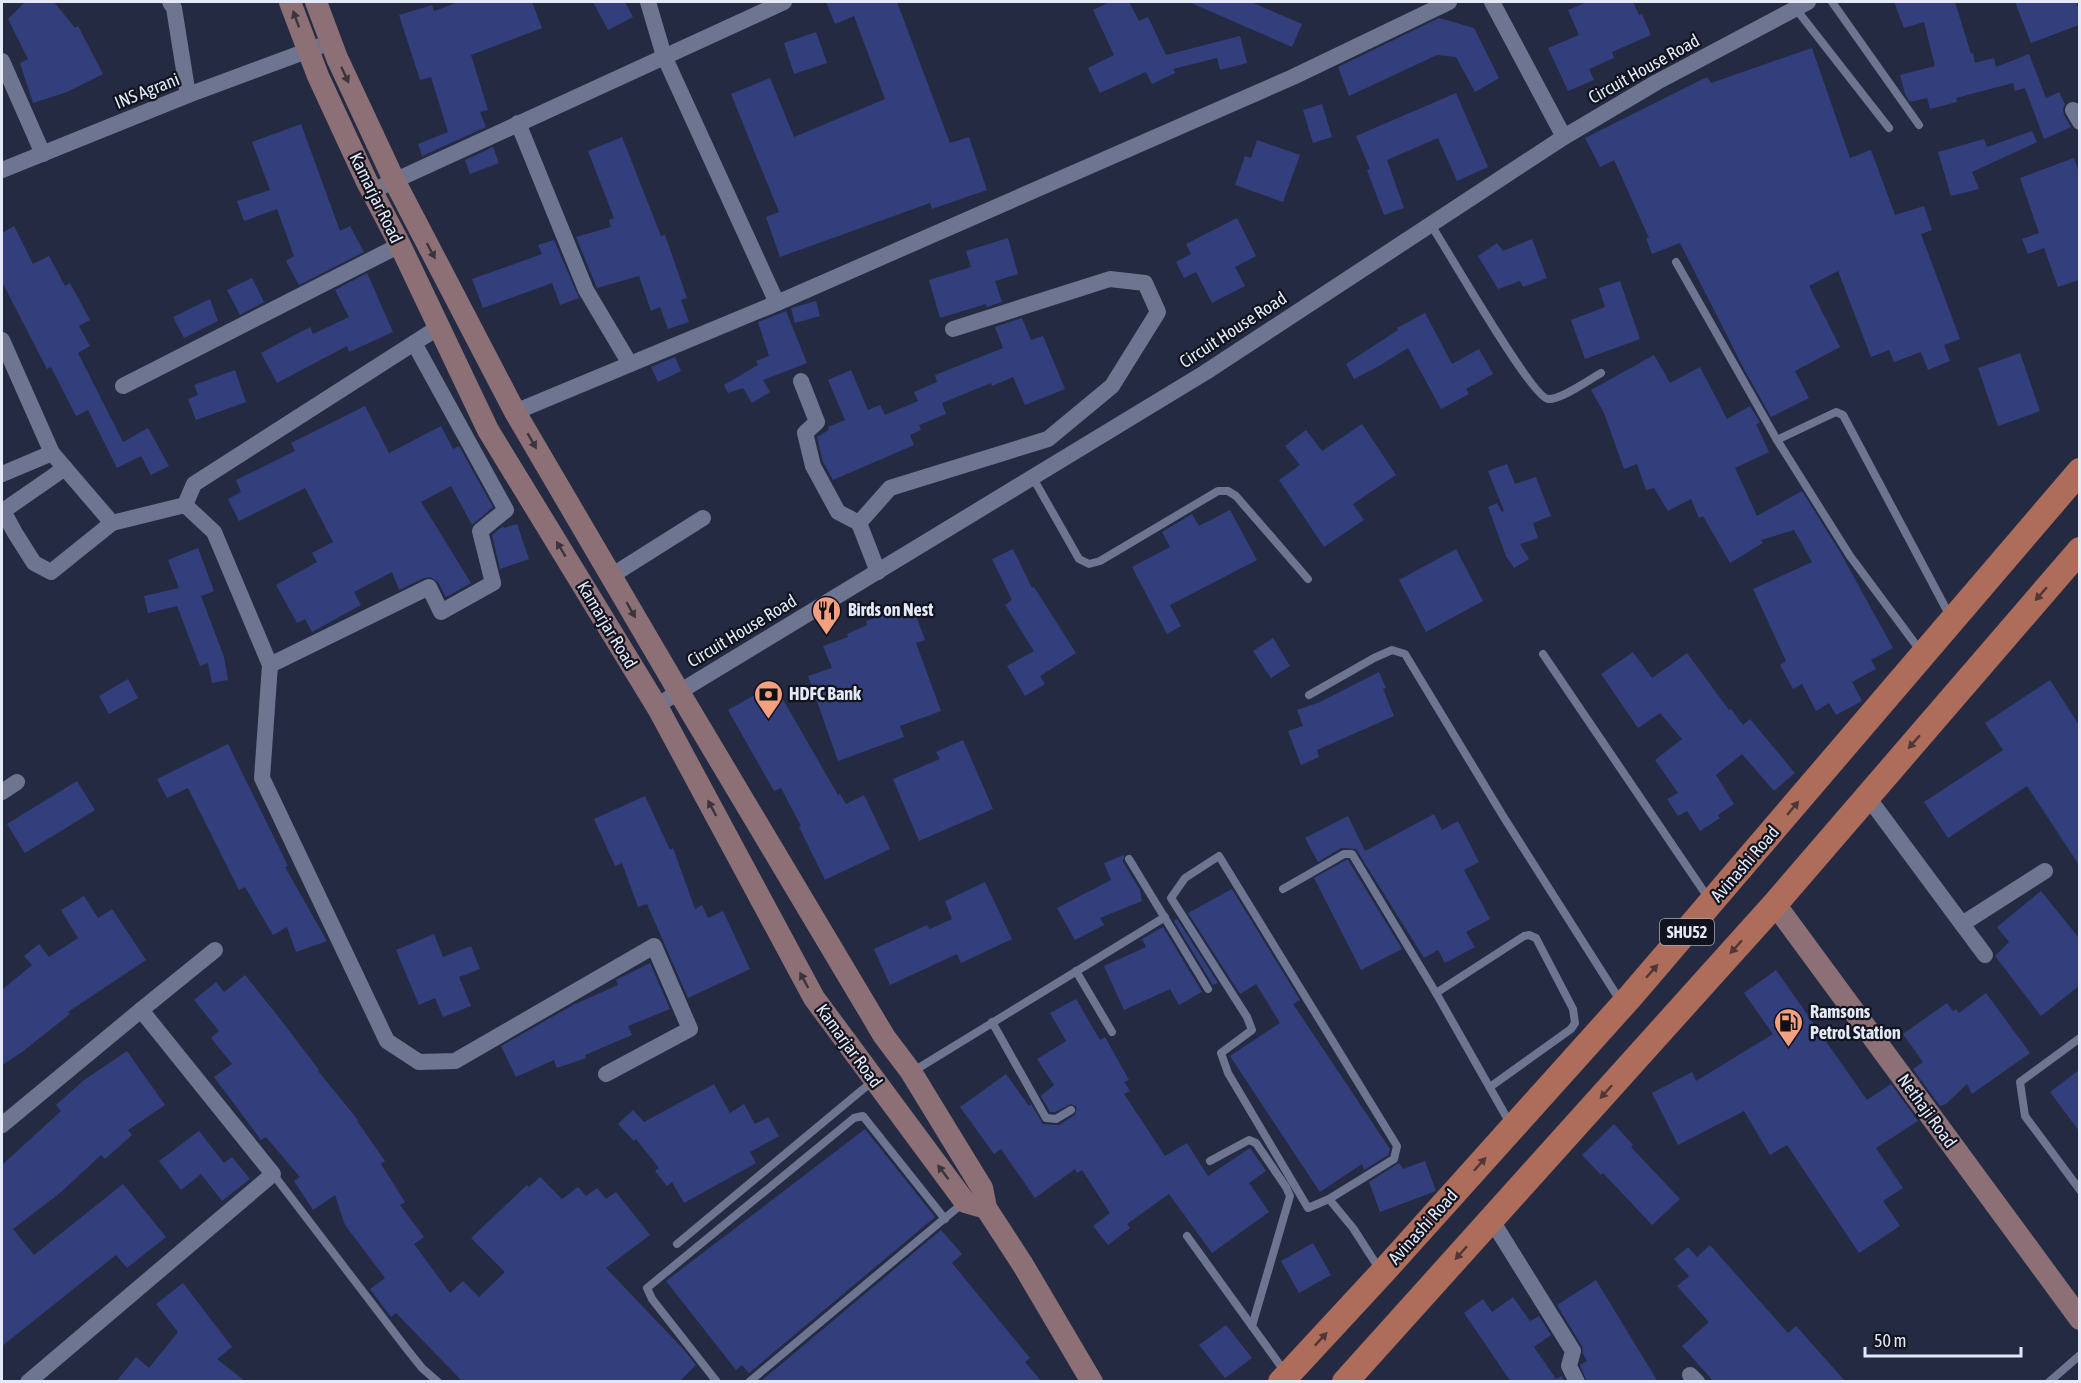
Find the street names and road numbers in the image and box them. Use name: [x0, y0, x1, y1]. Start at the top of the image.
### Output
street label: Circuit House Road: [1585, 29, 1703, 108]
street label: INS Agrani: [111, 68, 182, 113]
street label: Kamarjar Road: [346, 149, 407, 246]
street label: Circuit House Road: [1175, 287, 1290, 372]
street label: Kamarjar Road: [573, 577, 642, 672]
street label: Circuit House Road: [683, 590, 800, 671]
street label: Avinashi Road: [1706, 821, 1783, 906]
road number: SHU52: [1660, 919, 1714, 945]
street label: Kamarjar Road: [812, 1000, 887, 1092]
street label: Nethaji Road: [1894, 1070, 1961, 1152]
street label: Avinashi Road: [1384, 1185, 1462, 1268]

